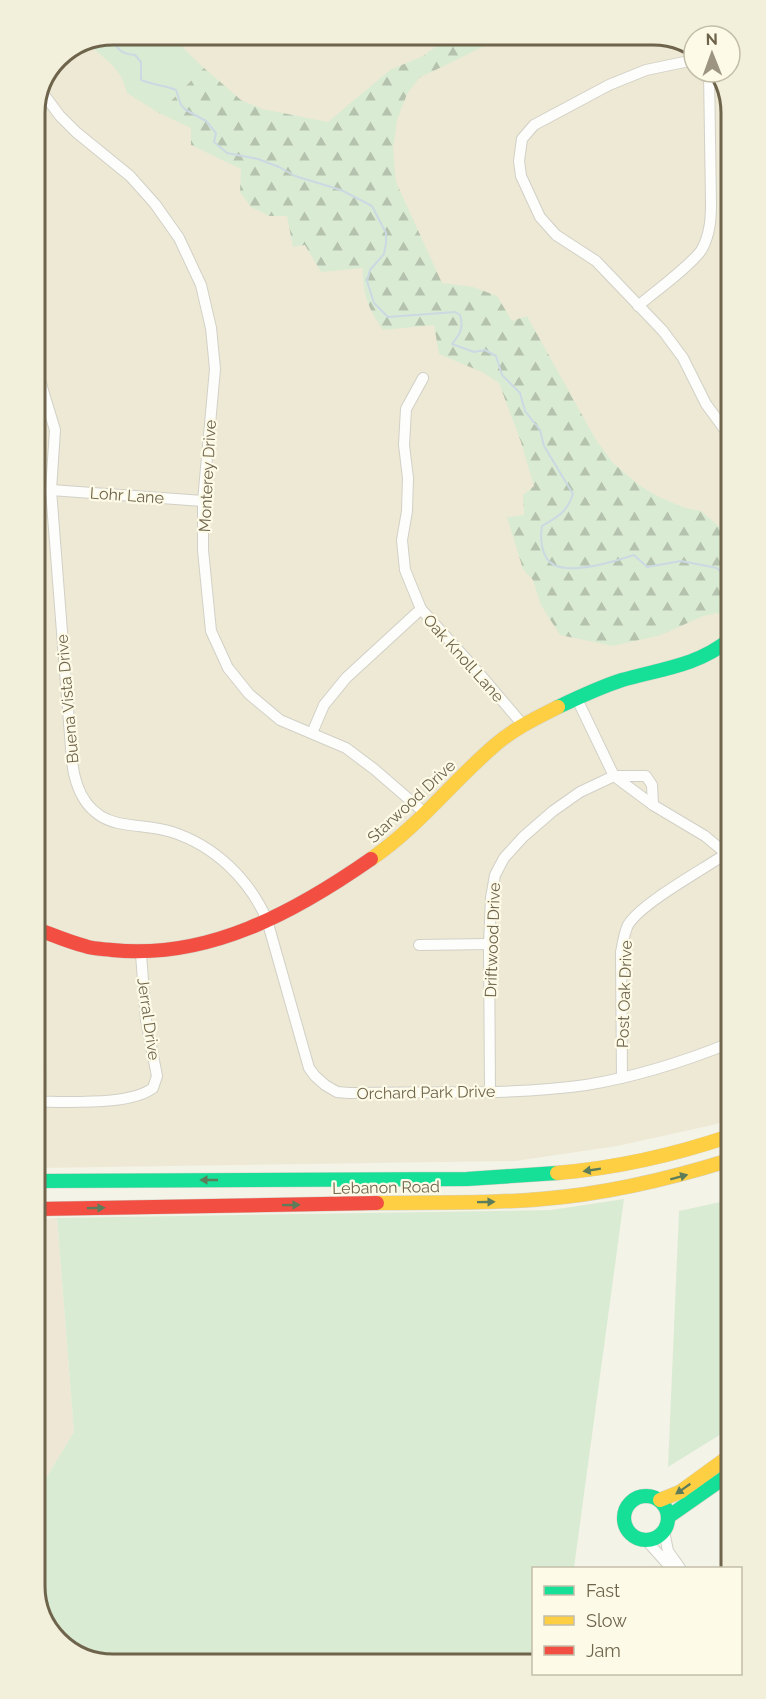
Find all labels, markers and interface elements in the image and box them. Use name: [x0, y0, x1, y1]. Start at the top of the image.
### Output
north arrow: [682, 24, 742, 84]
text: N: [705, 30, 718, 49]
street label: Monterey Drive: [195, 419, 220, 533]
street label: Lohr Lane: [89, 483, 165, 508]
street label: Oak Knoll Lane: [419, 611, 508, 706]
street label: Buena Vista Drive: [52, 634, 83, 764]
street label: Starwood Drive: [363, 756, 459, 847]
street label: Driftwood Drive: [481, 882, 504, 998]
street label: Post Oak Drive: [613, 940, 636, 1048]
street label: Jerral Drive: [133, 977, 164, 1061]
street label: Orchard Park Drive: [357, 1082, 495, 1103]
one-way arrow: [582, 1166, 601, 1175]
one-way arrow: [670, 1171, 688, 1181]
one-way arrow: [199, 1176, 218, 1185]
street label: Lebanon Road: [332, 1177, 440, 1198]
one-way arrow: [477, 1197, 496, 1206]
one-way arrow: [282, 1200, 301, 1210]
one-way arrow: [87, 1203, 106, 1213]
one-way arrow: [676, 1483, 692, 1495]
legend: [532, 1567, 742, 1675]
text: Fast: [586, 1580, 620, 1601]
text: Slow: [586, 1610, 627, 1631]
text: Jam: [586, 1640, 621, 1661]

